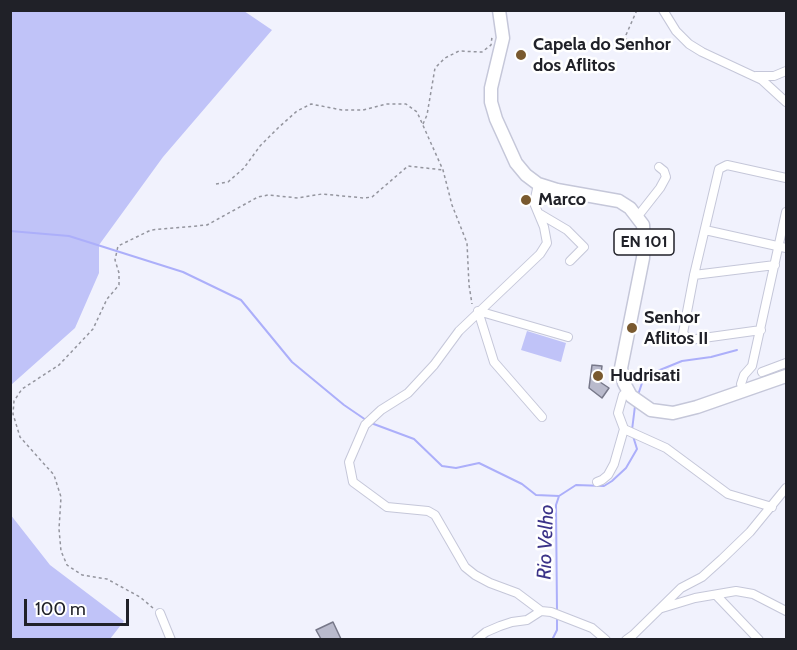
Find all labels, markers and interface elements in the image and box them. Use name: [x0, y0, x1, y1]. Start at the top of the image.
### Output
place label: Capela do Senhor dos Aflitos: [533, 34, 671, 76]
marker: Capela do Senhor dos Aflitos: [514, 48, 528, 62]
place label: Marco: [538, 189, 586, 211]
marker: Marco: [519, 193, 533, 207]
road number: EN 101: [614, 229, 674, 255]
place label: Senhor Aflitos II: [644, 307, 708, 350]
marker: Senhor Aflitos II: [625, 321, 639, 335]
place label: Hudrisati: [610, 365, 680, 387]
marker: Hudrisati: [591, 369, 605, 383]
water label: Rio Velho: [533, 504, 559, 580]
scale bar: [27, 587, 132, 625]
text: 100 m: [35, 598, 86, 620]

